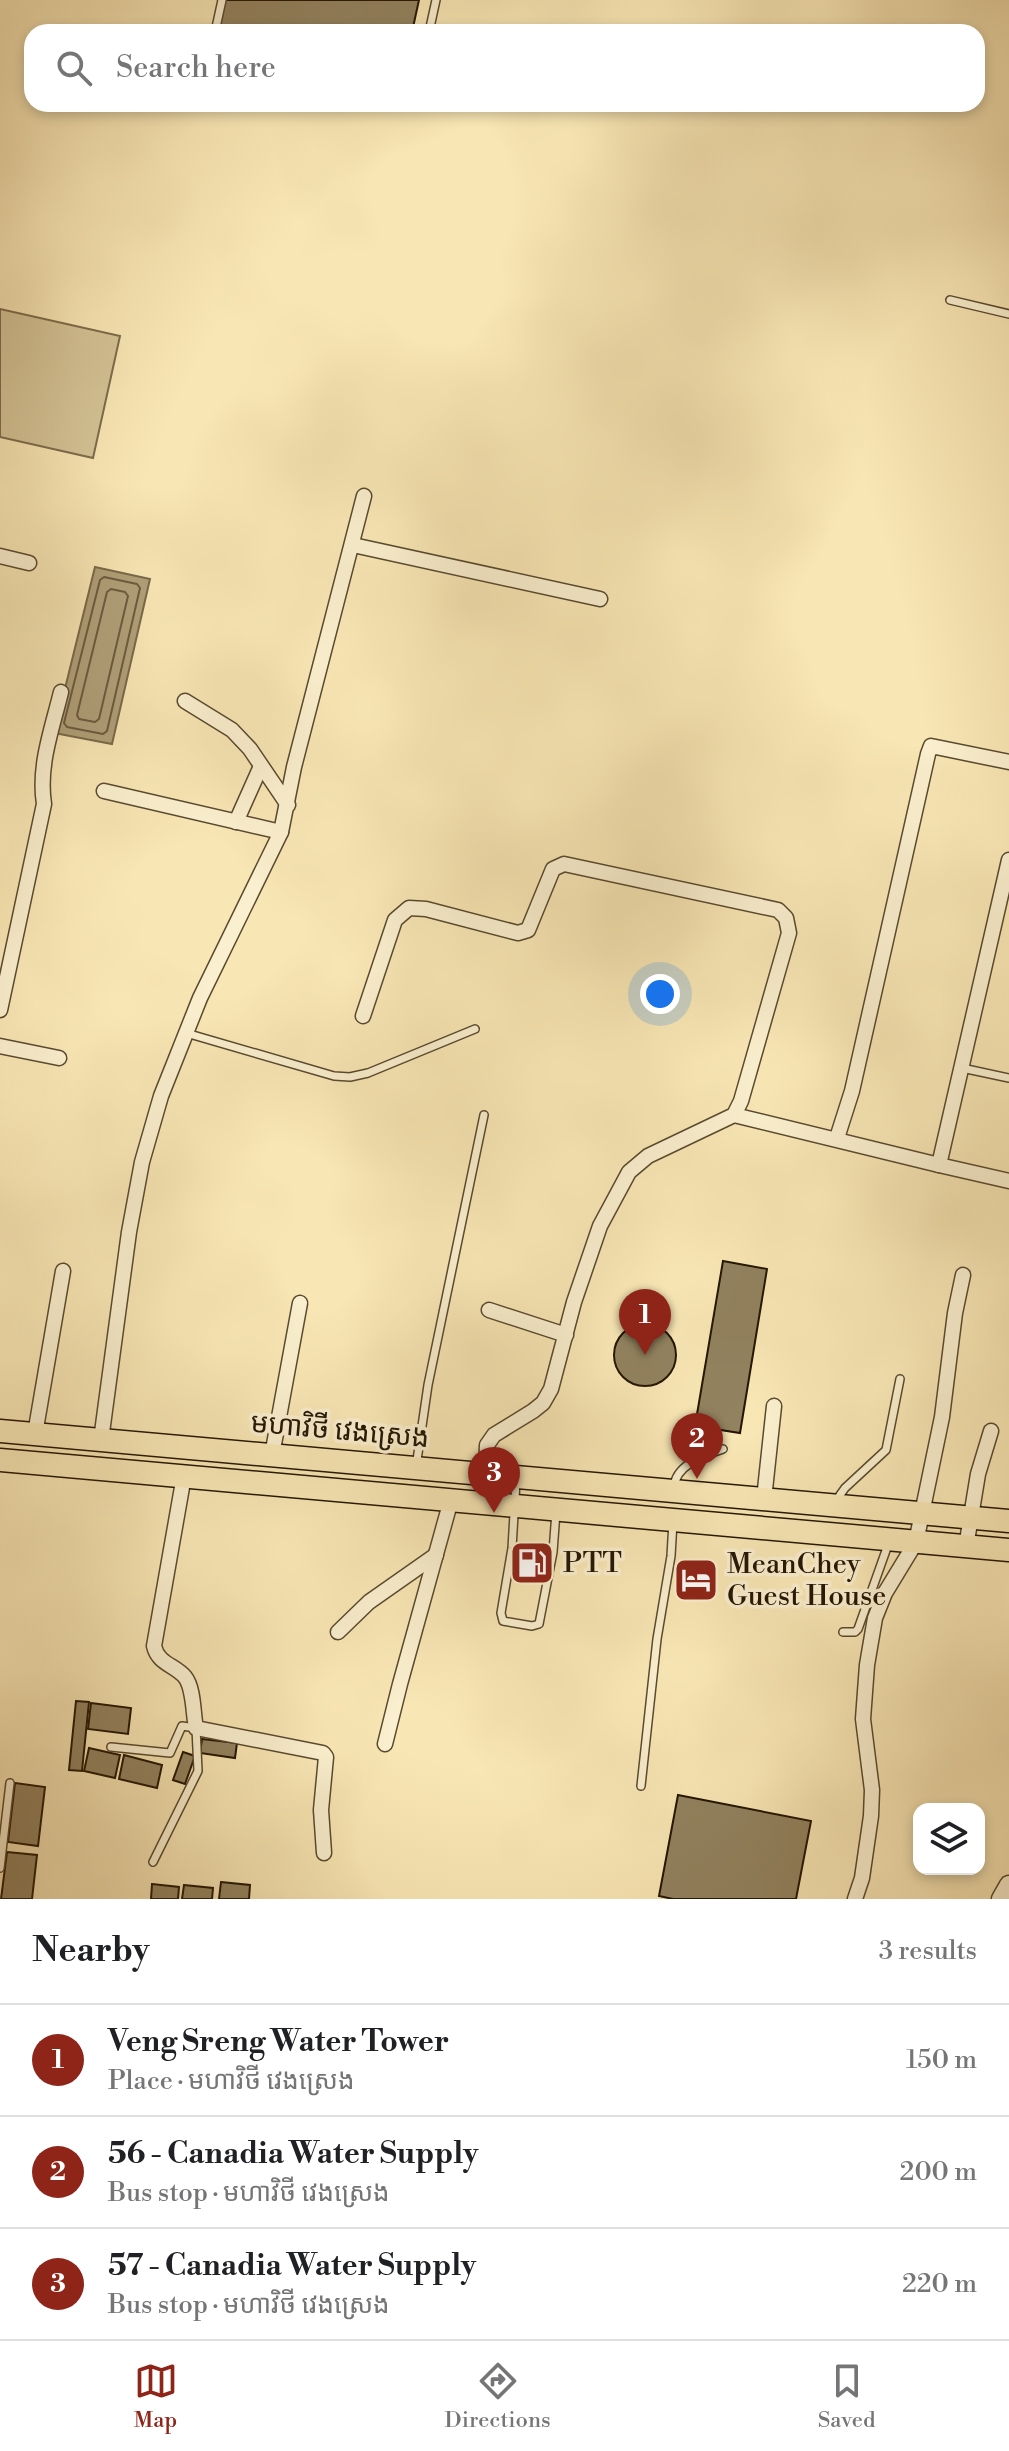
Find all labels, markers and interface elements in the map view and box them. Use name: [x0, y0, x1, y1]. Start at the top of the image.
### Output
search box: [24, 24, 985, 112]
icon: search: [52, 46, 96, 90]
text: Search here: [116, 49, 276, 87]
your location: [640, 974, 680, 1014]
pin: 1: [619, 1289, 671, 1355]
street label: មហាវិថី វេងស្រេង: [249, 1404, 431, 1456]
pin: 2: [671, 1413, 723, 1479]
pin: 3: [468, 1447, 520, 1513]
fuel station icon: PTT: [508, 1539, 556, 1587]
place label: PTT: [563, 1546, 622, 1581]
place label: MeanChey Guest House: [727, 1547, 886, 1614]
hotel icon: MeanChey Guest House: [672, 1556, 720, 1604]
map controls: [913, 1803, 985, 1875]
button: layers: [913, 1803, 985, 1875]
text: Nearby: [32, 1930, 150, 1972]
text: 3 results: [879, 1935, 977, 1967]
text: Veng Sreng Water Tower: [108, 2023, 449, 2061]
text: 1: [52, 2044, 64, 2076]
text: 150 m: [906, 2044, 977, 2076]
text: Place · មហាវិថី វេងស្រេង: [108, 2065, 354, 2097]
text: 56 - Canadia Water Supply: [108, 2135, 478, 2173]
text: 2: [50, 2156, 66, 2188]
text: 200 m: [900, 2156, 977, 2188]
text: Bus stop · មហាវិថី វេងស្រេង: [108, 2177, 390, 2209]
text: 57 - Canadia Water Supply: [108, 2247, 476, 2285]
text: 3: [50, 2268, 66, 2300]
text: 220 m: [902, 2268, 977, 2300]
text: Bus stop · មហាវិថី វេងស្រេង: [108, 2289, 390, 2321]
tab: Map: [134, 2359, 178, 2434]
tab: Directions: [445, 2359, 551, 2434]
tab: Saved: [818, 2359, 875, 2434]

